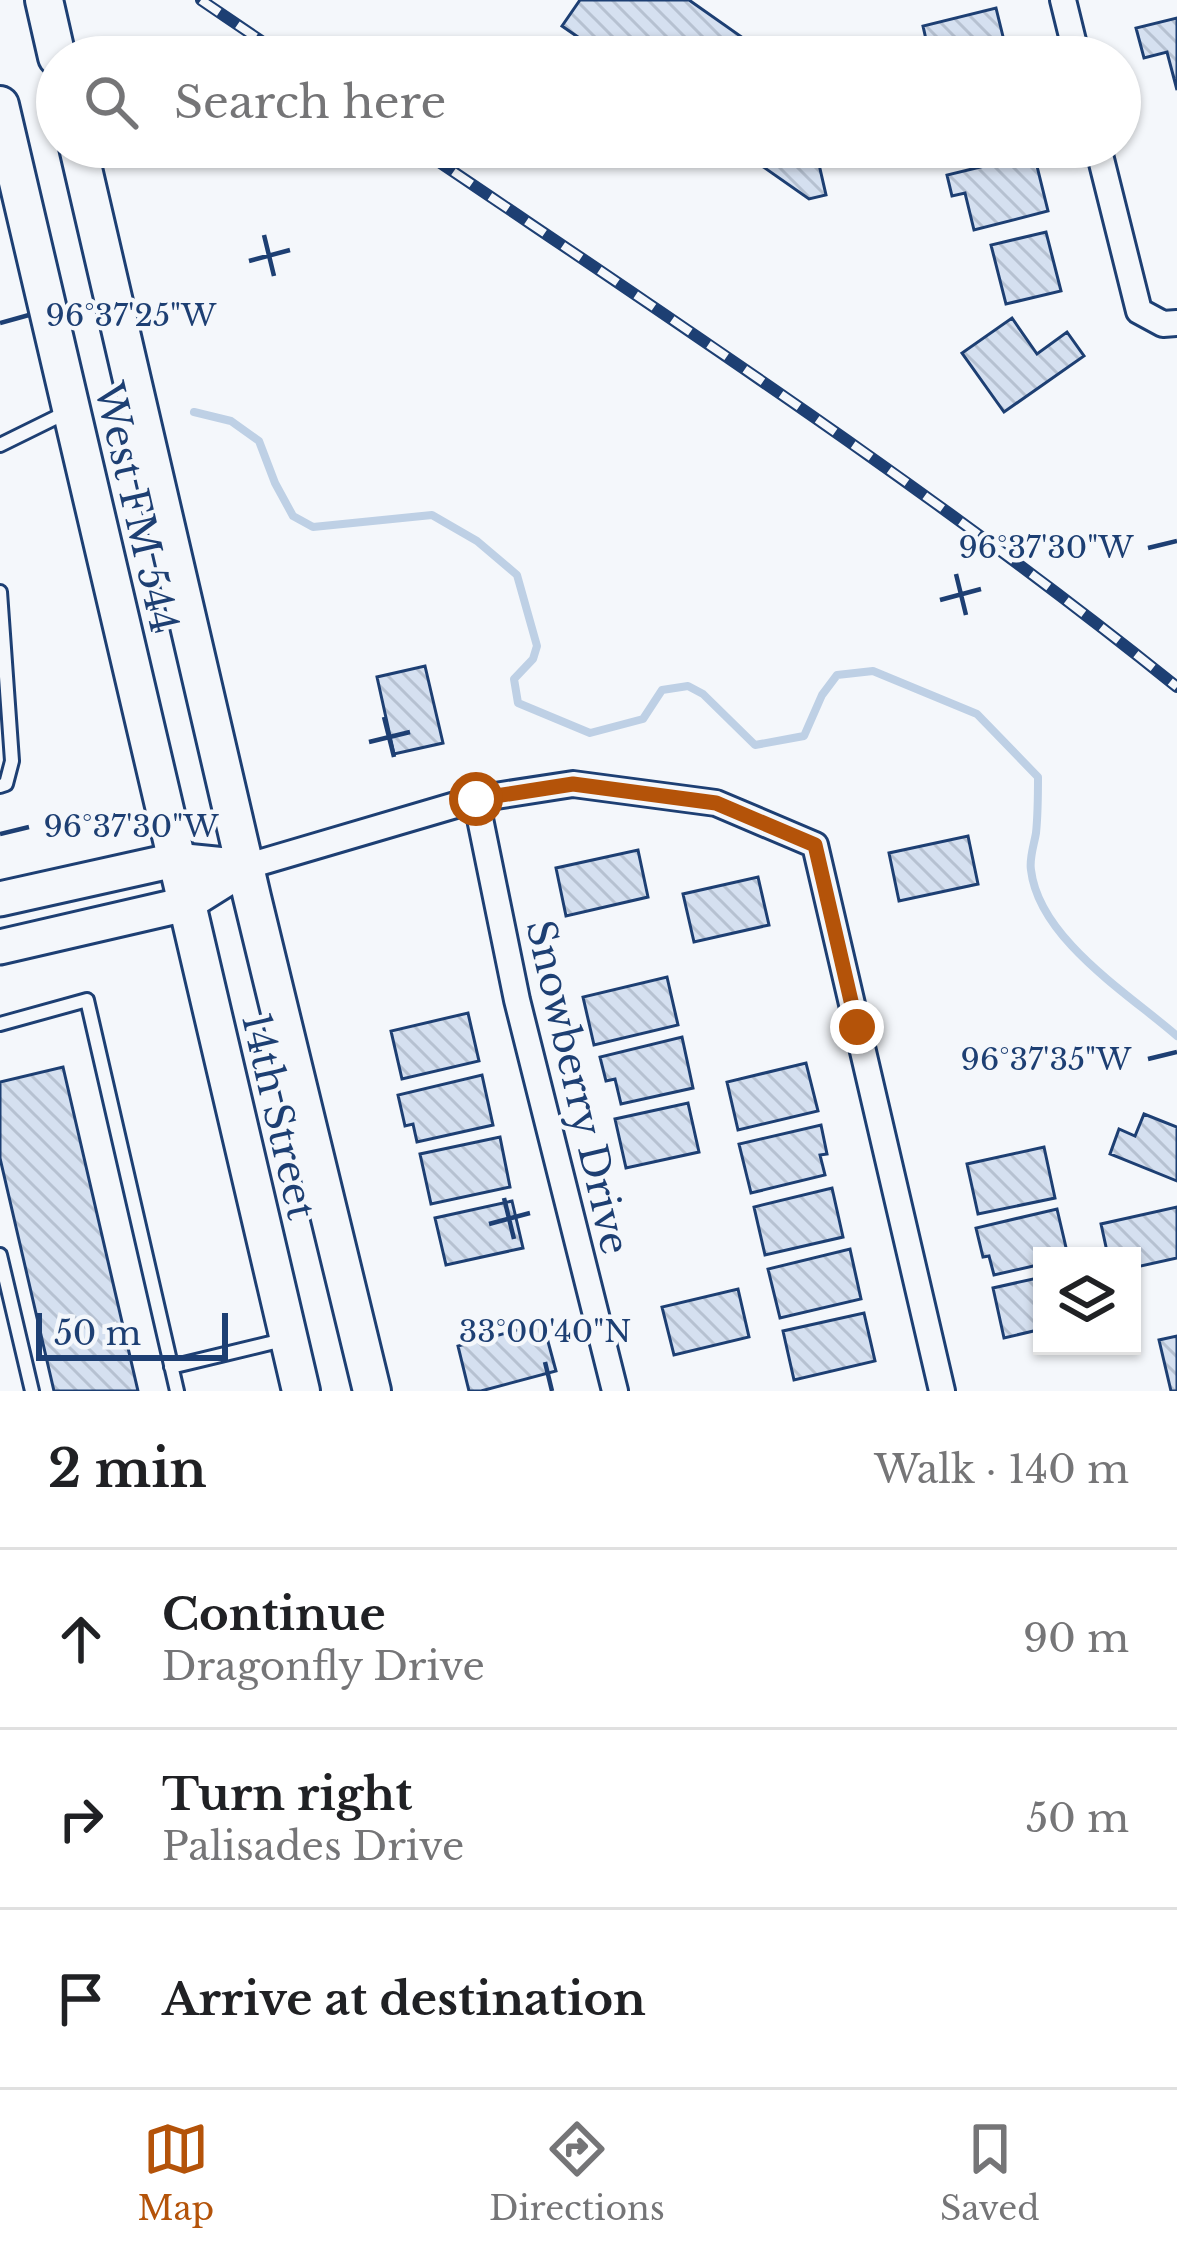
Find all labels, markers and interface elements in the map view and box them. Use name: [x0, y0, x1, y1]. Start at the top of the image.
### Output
search box: [36, 36, 1141, 168]
icon: search: [78, 69, 144, 135]
text: Search here: [174, 74, 446, 130]
text: 96°37'25"W: [46, 297, 217, 334]
street label: West FM 544: [84, 377, 189, 639]
text: 96°37'30"W: [958, 529, 1134, 566]
route start: [449, 772, 503, 826]
text: 96°37'30"W: [43, 808, 219, 845]
street label: Snowberry Drive: [515, 915, 640, 1259]
route end: [830, 1000, 884, 1054]
street label: 14th Street: [231, 1008, 326, 1224]
text: 96°37'35"W: [961, 1041, 1132, 1078]
map controls: [1033, 1247, 1141, 1355]
button: layers: [1033, 1247, 1141, 1355]
scale bar: [36, 1307, 228, 1360]
text: 50 m: [54, 1313, 141, 1354]
text: 33°00'40"N: [459, 1313, 631, 1350]
text: 2 min: [48, 1438, 207, 1501]
text: Walk · 140 m: [874, 1445, 1129, 1494]
text: Continue: [162, 1586, 386, 1642]
icon: ahead: [48, 1606, 114, 1672]
text: 90 m: [1023, 1614, 1129, 1663]
text: Dragonfly Drive: [162, 1642, 485, 1691]
text: Turn right: [162, 1766, 412, 1822]
icon: right: [48, 1786, 114, 1852]
text: 50 m: [1026, 1794, 1129, 1843]
text: Palisades Drive: [162, 1822, 464, 1871]
icon: arrive: [48, 1966, 114, 2032]
text: Arrive at destination: [162, 1971, 646, 2027]
tab: Map: [138, 2116, 214, 2229]
tab: Directions: [489, 2116, 665, 2229]
tab: Saved: [940, 2116, 1039, 2229]

